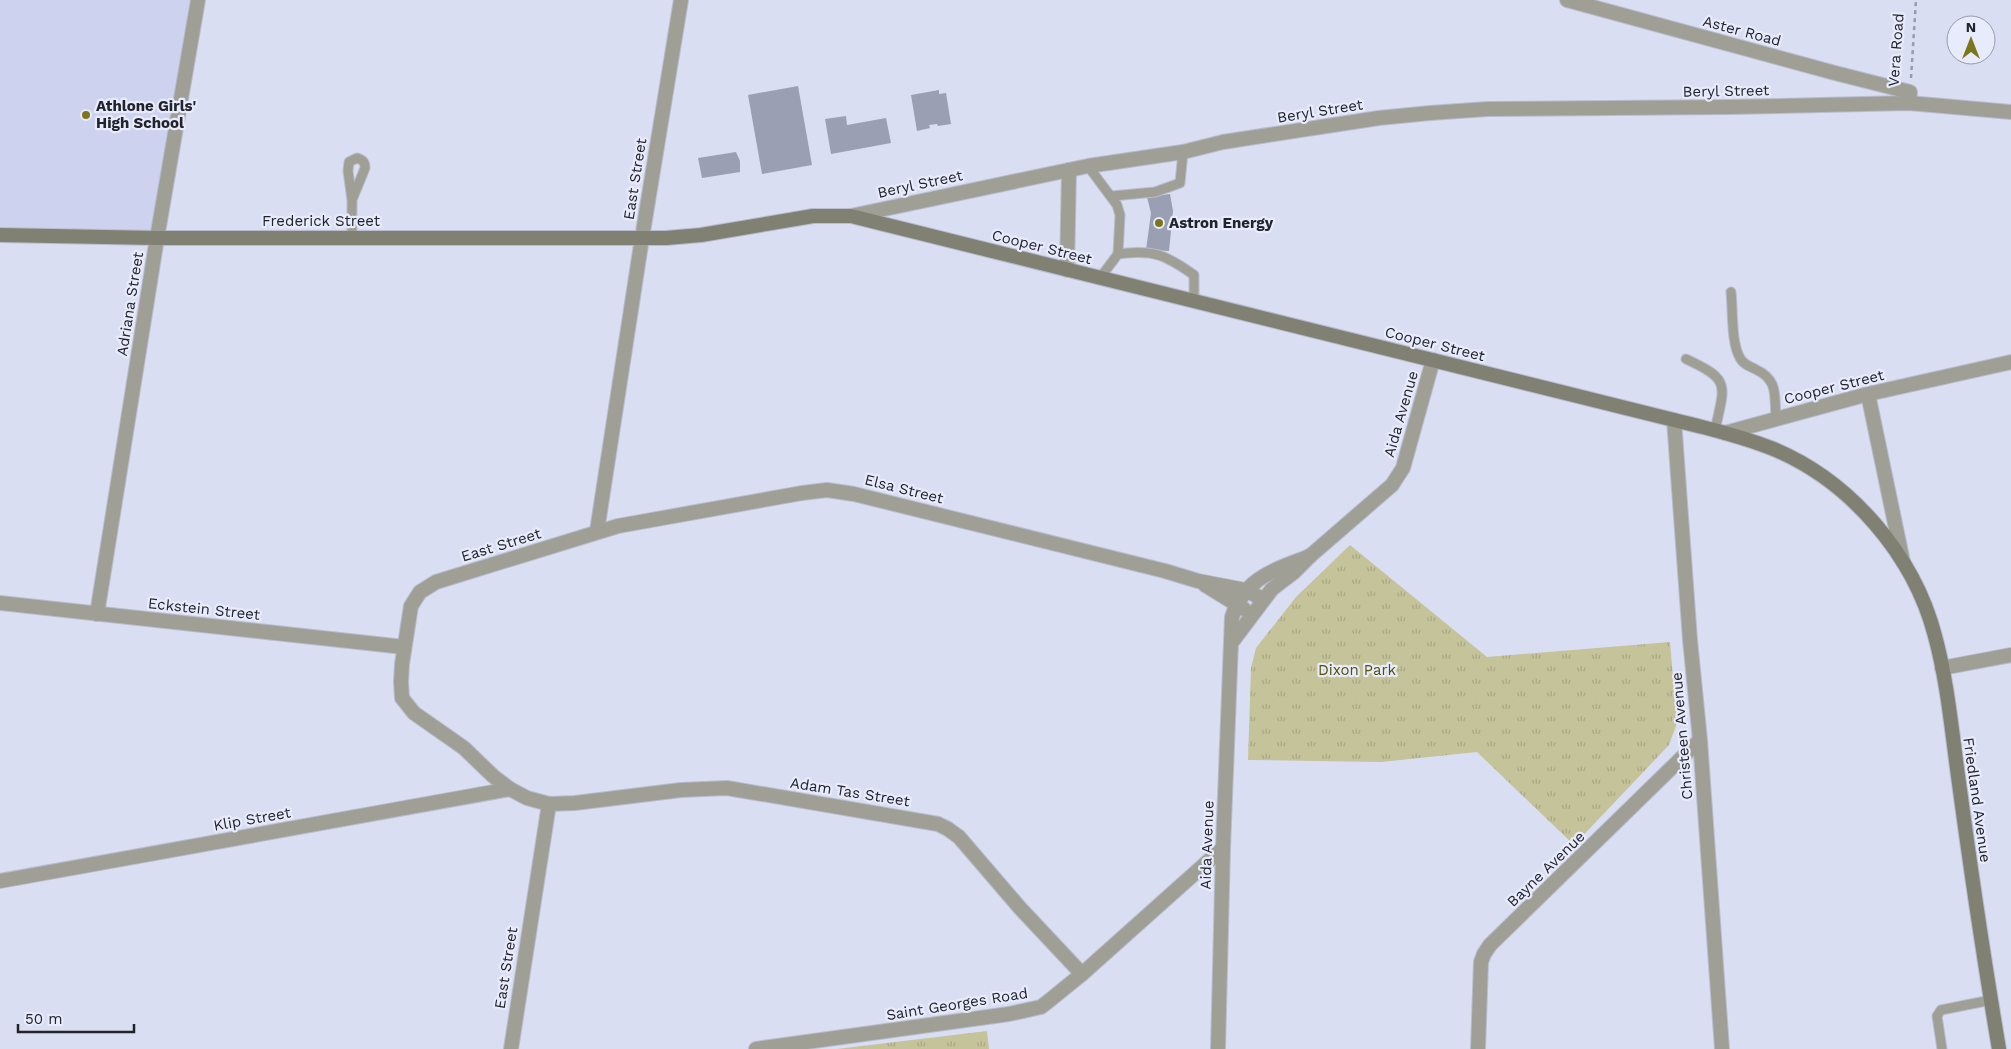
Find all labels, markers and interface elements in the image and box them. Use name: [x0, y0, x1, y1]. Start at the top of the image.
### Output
street label: Aster Road: [1701, 12, 1783, 50]
street label: Vera Road: [1884, 13, 1908, 87]
north arrow: [1946, 15, 1996, 65]
text: N: [1966, 19, 1976, 35]
street label: Beryl Street: [1683, 81, 1770, 101]
street label: Beryl Street: [1276, 95, 1365, 127]
place label: Athlone Girls' High School: [96, 97, 196, 132]
marker: Athlone Girls' High School: [80, 109, 92, 121]
street label: East Street: [620, 136, 650, 221]
street label: Beryl Street: [876, 166, 965, 202]
street label: Frederick Street: [262, 212, 381, 230]
place label: Astron Energy: [1169, 214, 1274, 232]
marker: Astron Energy: [1153, 217, 1165, 229]
street label: Cooper Street: [990, 226, 1095, 268]
street label: Adriana Street: [113, 250, 147, 357]
street label: Cooper Street: [1383, 323, 1488, 365]
street label: Cooper Street: [1782, 366, 1887, 408]
street label: Aida Avenue: [1380, 369, 1422, 459]
street label: Elsa Street: [863, 471, 946, 508]
street label: East Street: [459, 524, 544, 566]
street label: Eckstein Street: [147, 594, 262, 624]
park label: Dixon Park: [1318, 661, 1397, 679]
street label: Christeen Avenue: [1667, 671, 1697, 801]
street label: Friedland Avenue: [1959, 736, 1995, 864]
street label: Adam Tas Street: [789, 774, 912, 810]
street label: Aida Avenue: [1196, 800, 1218, 890]
street label: Klip Street: [212, 803, 293, 835]
street label: Bayne Avenue: [1503, 827, 1589, 911]
street label: East Street: [491, 925, 521, 1010]
street label: Saint Georges Road: [885, 984, 1029, 1024]
scale bar: [18, 1002, 134, 1034]
text: 50 m: [25, 1010, 62, 1028]

